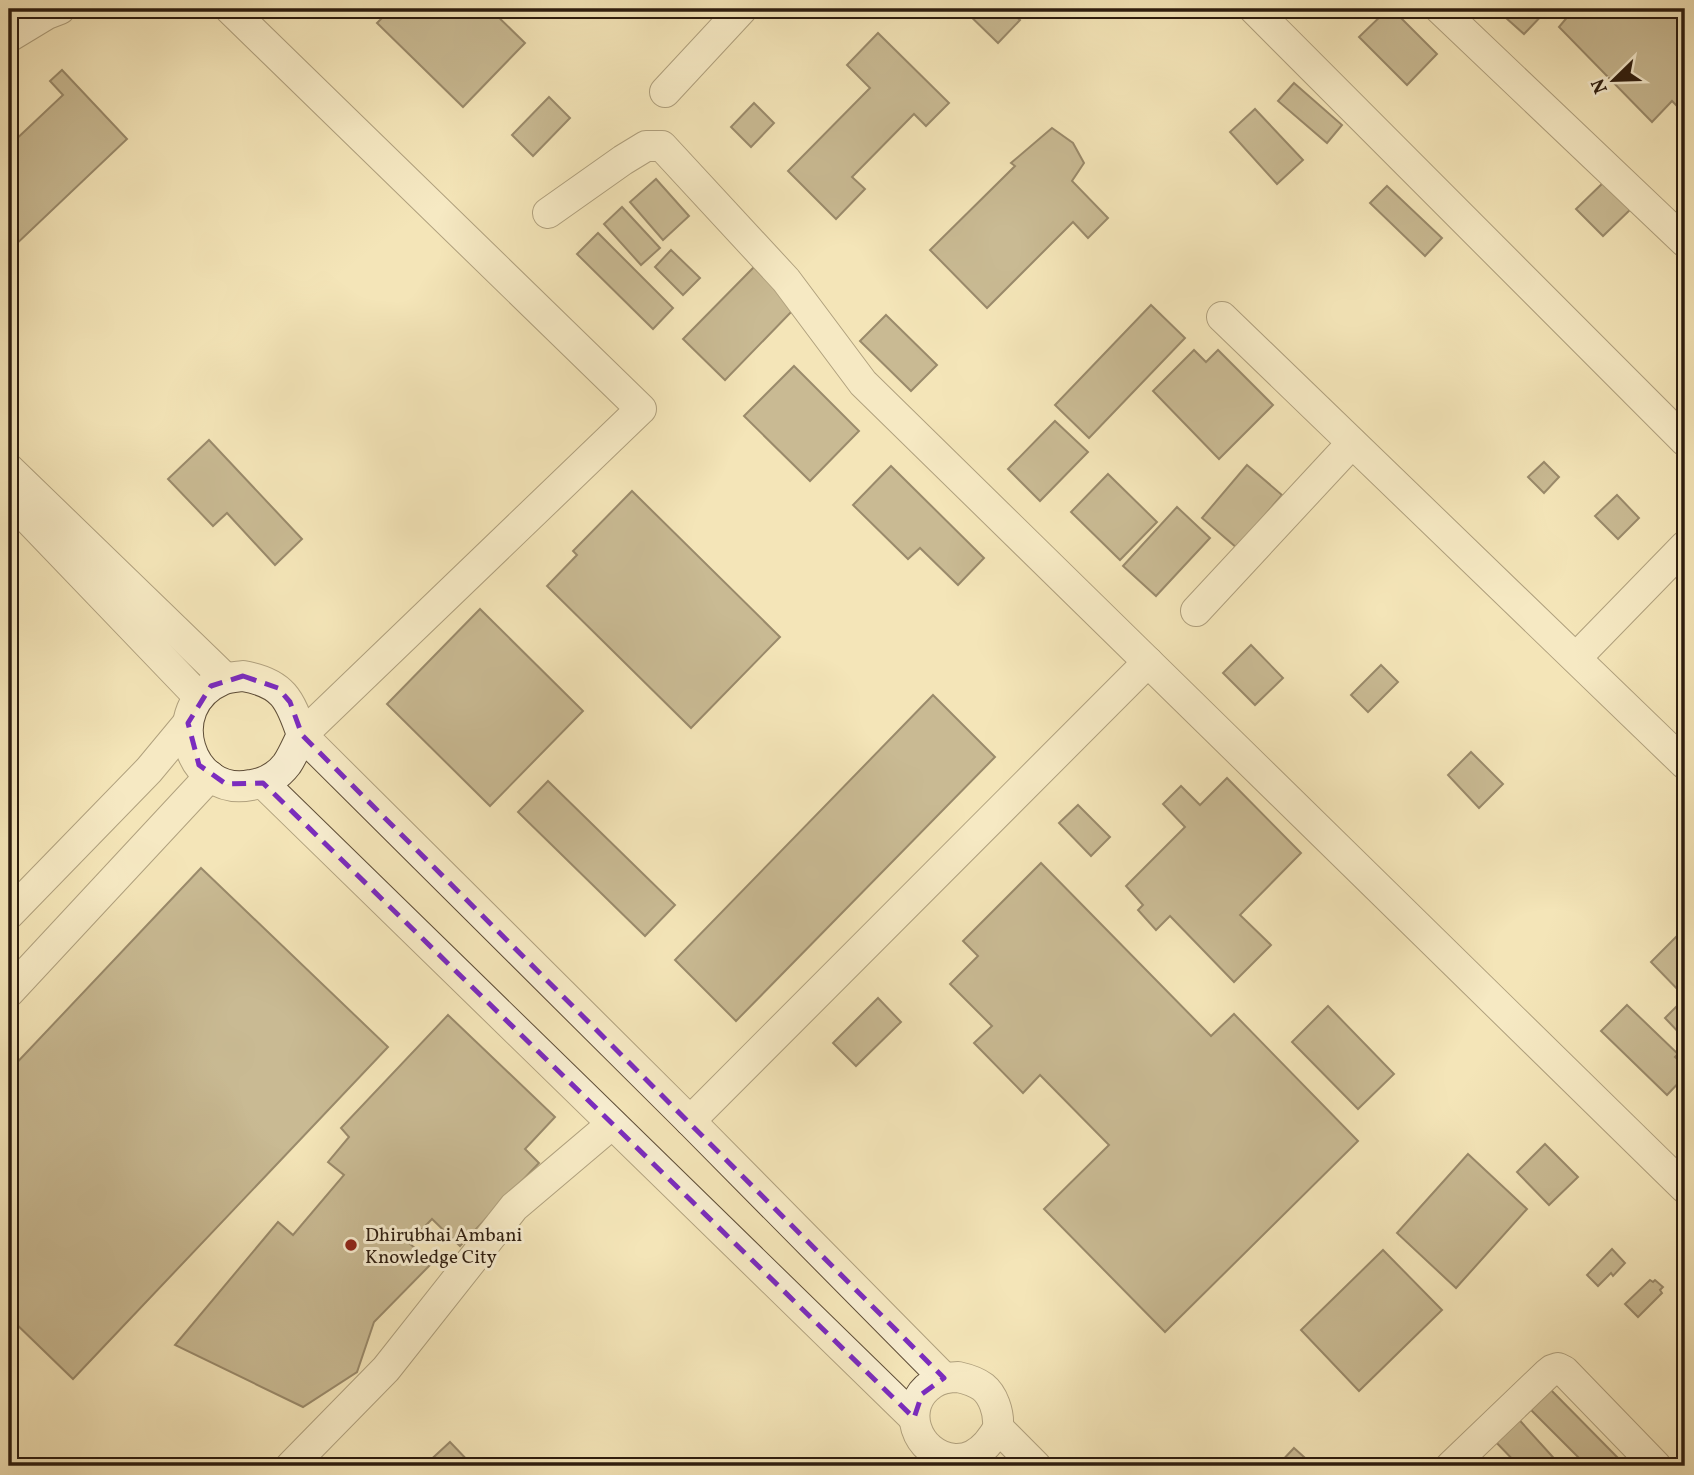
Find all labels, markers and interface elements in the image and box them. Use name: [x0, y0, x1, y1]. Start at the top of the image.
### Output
north arrow: [1578, 46, 1648, 116]
text: N: [1585, 74, 1615, 97]
place label: Dhirubhai Ambani Knowledge City: [365, 1223, 522, 1271]
marker: Dhirubhai Ambani Knowledge City: [343, 1237, 359, 1253]

